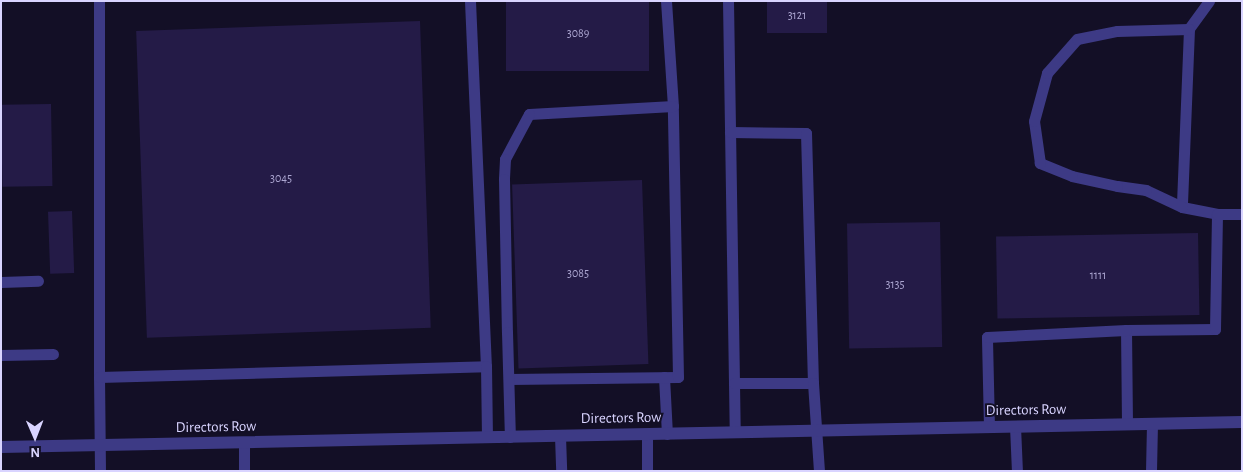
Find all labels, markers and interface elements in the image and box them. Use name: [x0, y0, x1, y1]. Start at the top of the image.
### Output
house number: 3121: [788, 9, 806, 23]
house number: 3089: [567, 27, 589, 41]
house number: 3045: [270, 172, 292, 186]
house number: 3085: [567, 267, 589, 281]
house number: 1111: [1090, 269, 1106, 283]
house number: 3135: [885, 278, 905, 292]
street label: Directors Row: [986, 400, 1066, 420]
street label: Directors Row: [581, 408, 661, 428]
north arrow: [10, 412, 60, 462]
street label: Directors Row: [176, 417, 256, 437]
text: N: [30, 445, 40, 459]

